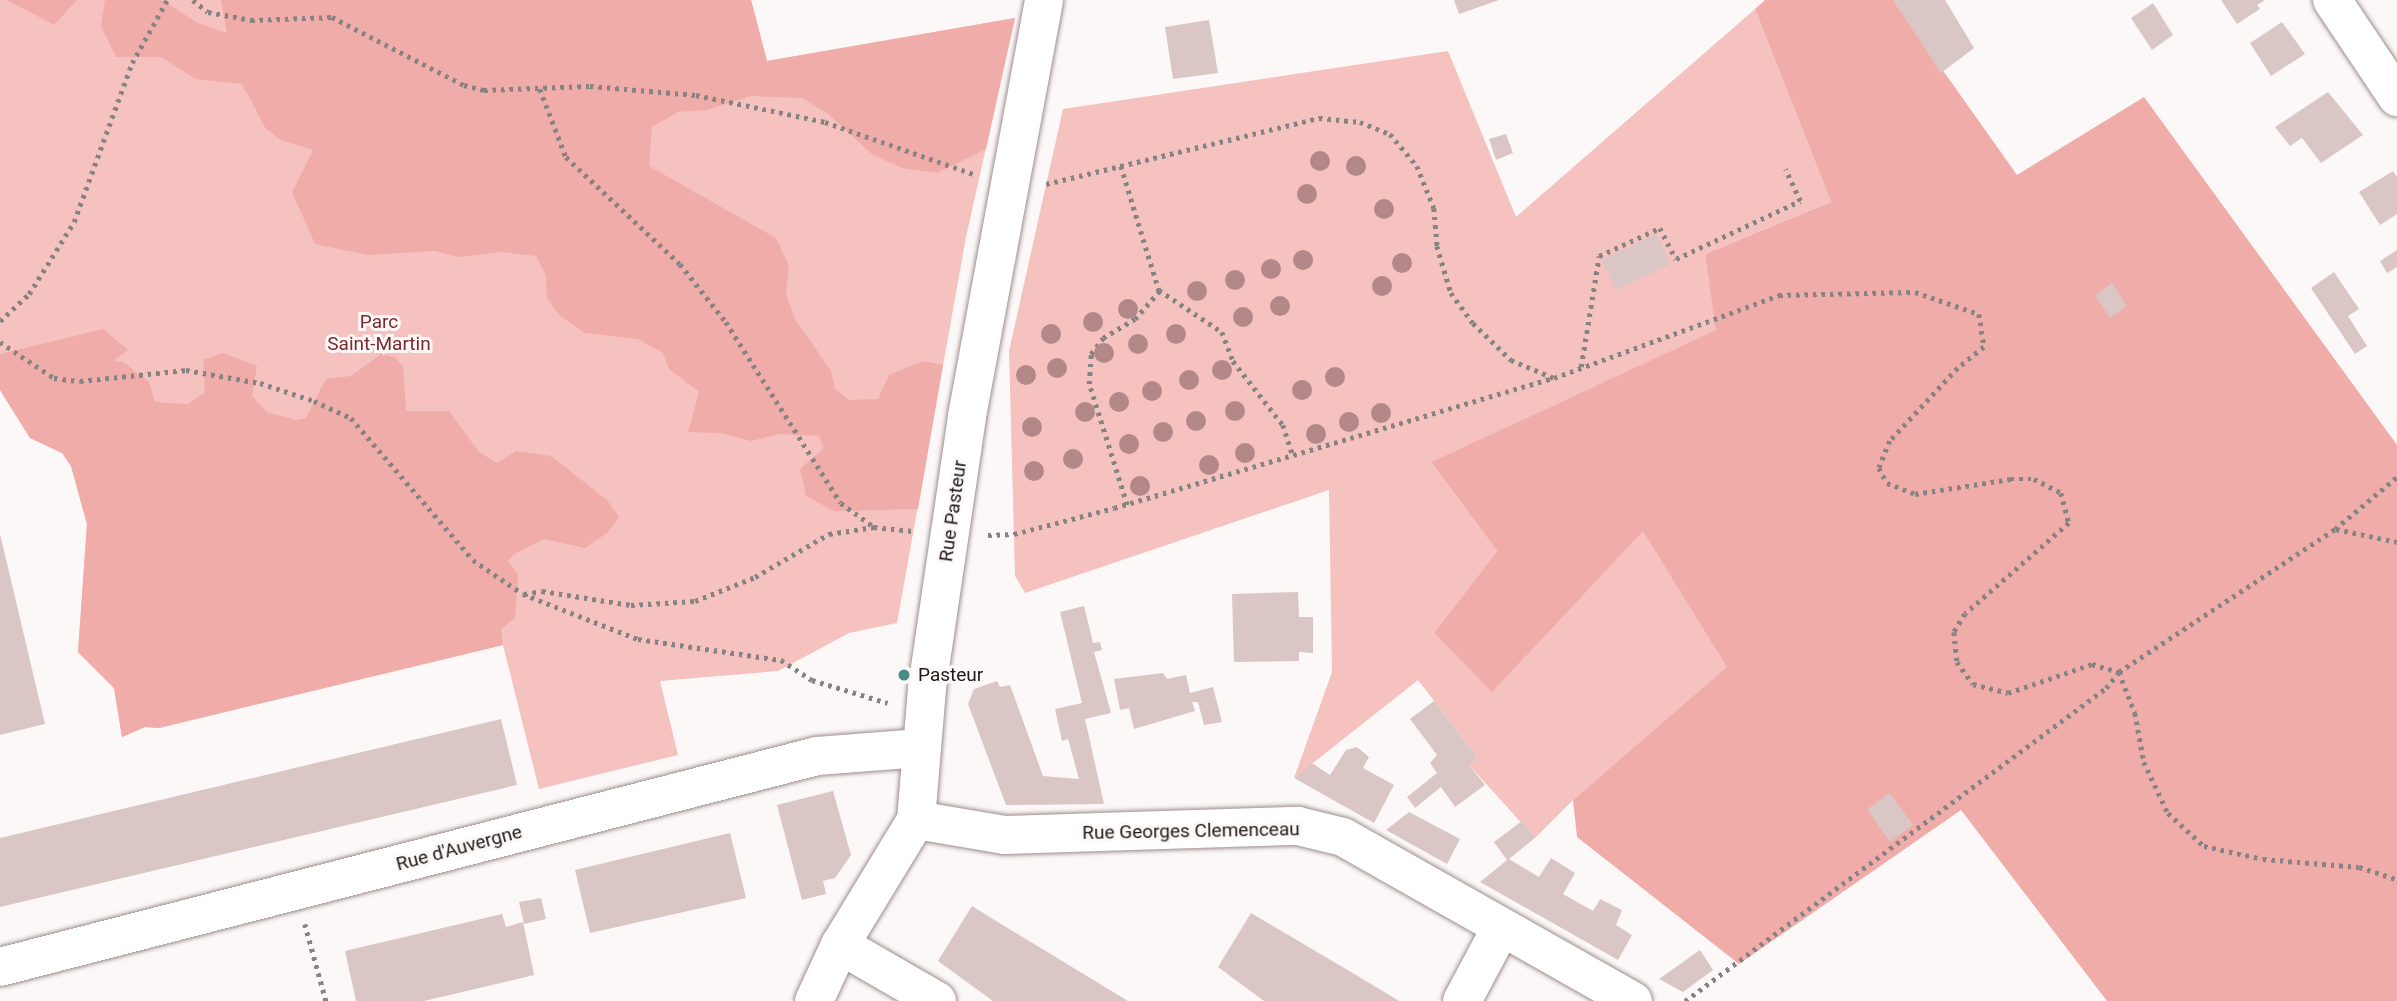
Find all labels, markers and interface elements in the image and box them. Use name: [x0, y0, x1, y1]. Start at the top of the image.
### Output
park label: Parc Saint-Martin: [327, 311, 431, 355]
street label: Rue Pasteur: [935, 459, 971, 563]
place label: Pasteur: [918, 664, 983, 686]
marker: Pasteur: [896, 667, 912, 683]
street label: Rue Georges Clemenceau: [1082, 818, 1300, 844]
street label: Rue d'Auvergne: [394, 820, 524, 876]

